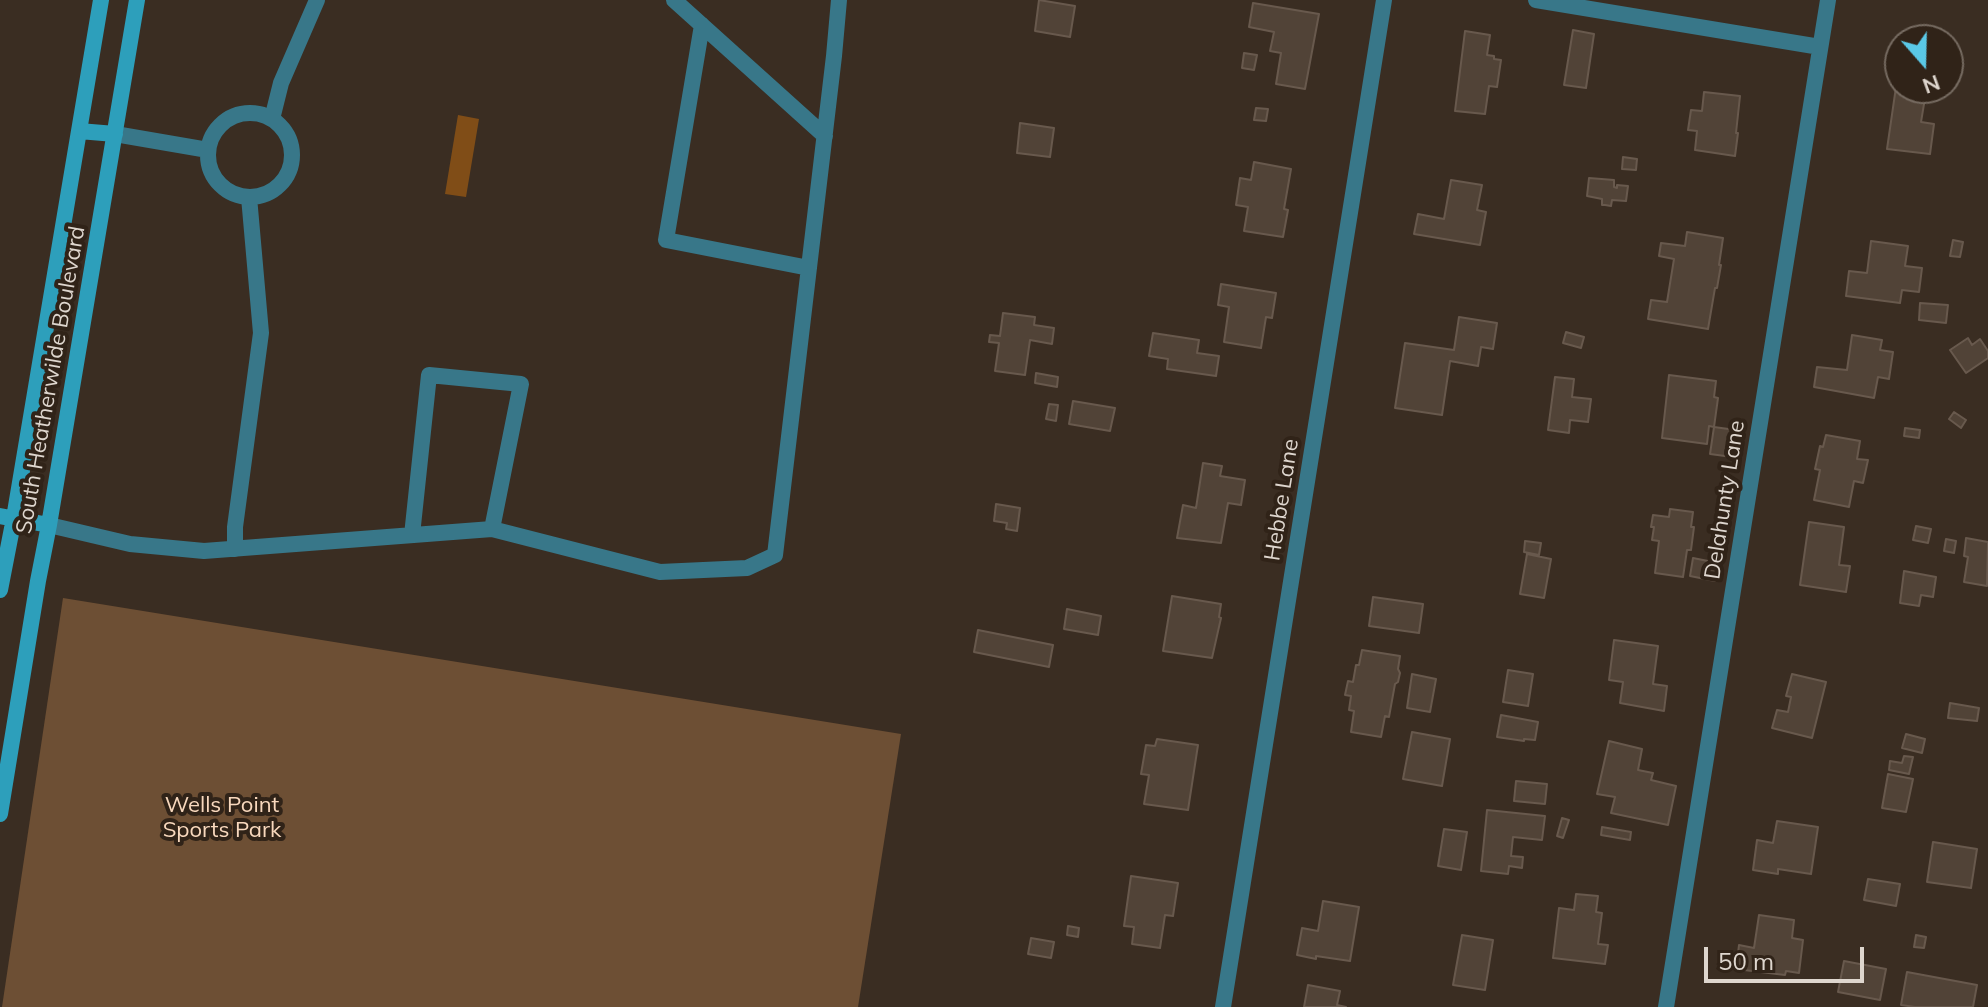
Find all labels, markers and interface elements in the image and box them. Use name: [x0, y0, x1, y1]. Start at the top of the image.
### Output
north arrow: [1884, 24, 1964, 104]
text: N: [1919, 69, 1944, 101]
street label: South Heatherwilde Boulevard: [11, 224, 91, 536]
street label: Delahunty Lane: [1699, 419, 1751, 581]
street label: Hebbe Lane: [1259, 437, 1305, 563]
park label: Wells Point Sports Park: [163, 792, 281, 844]
scale bar: [1708, 931, 1868, 981]
text: 50 m: [1718, 946, 1774, 976]

